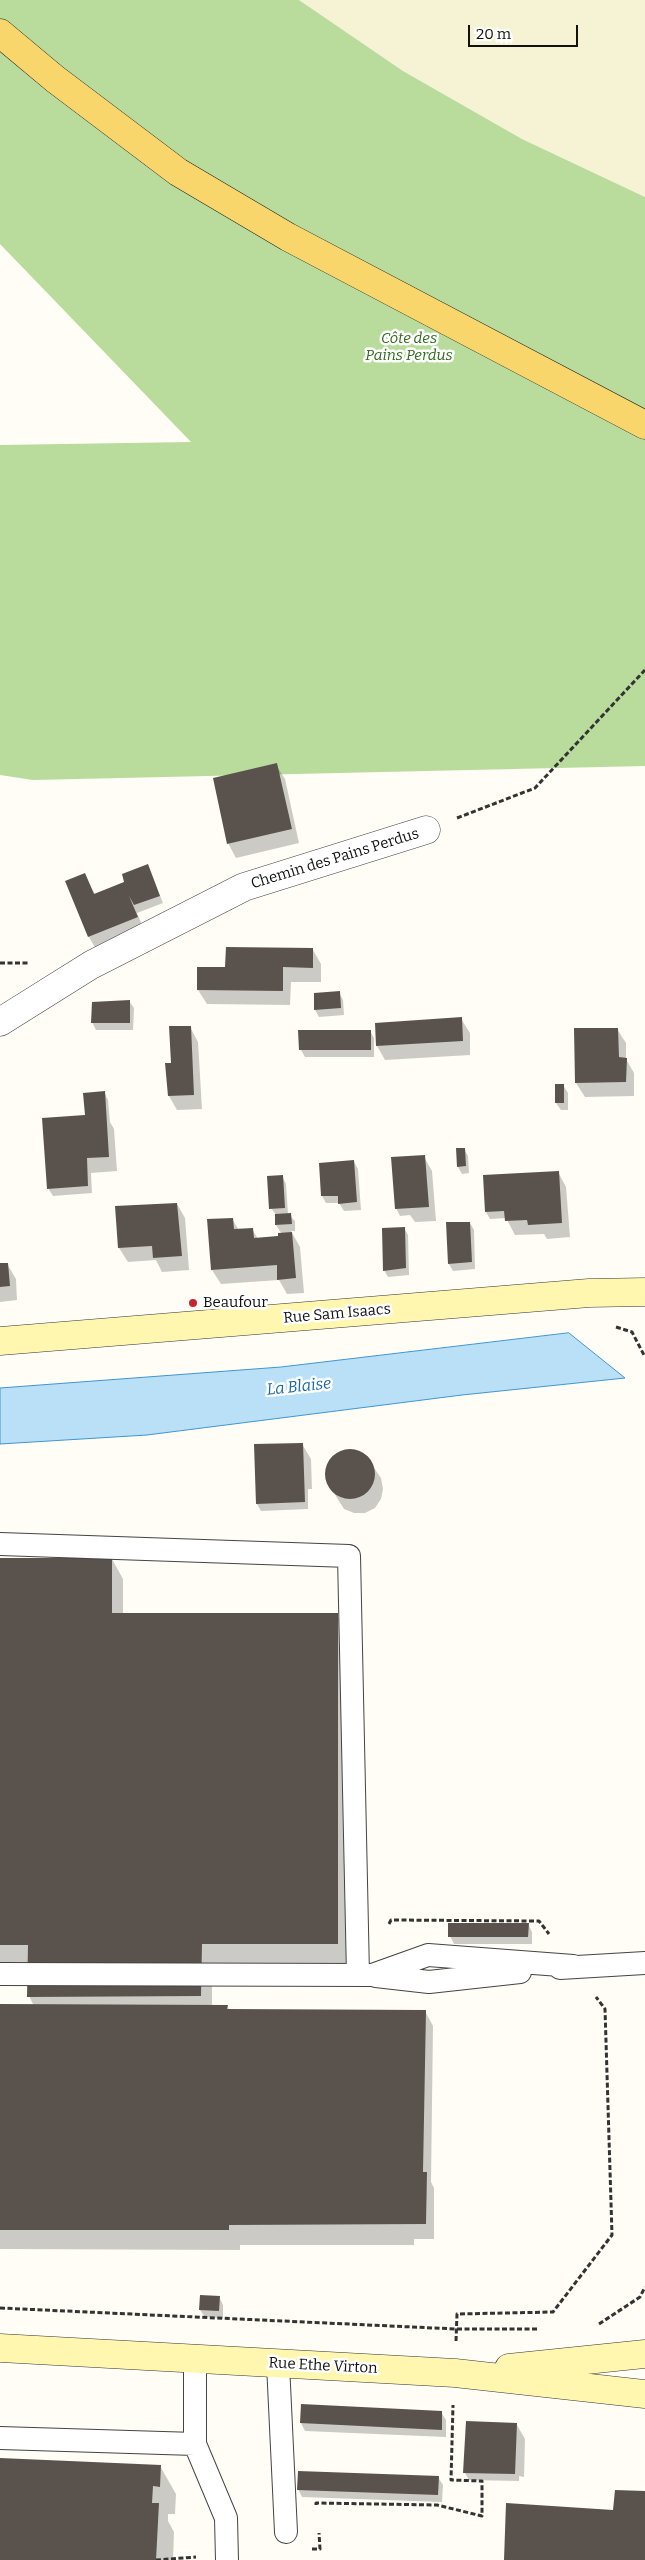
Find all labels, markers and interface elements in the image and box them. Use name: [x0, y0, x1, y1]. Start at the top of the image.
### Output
scale bar: [470, 15, 580, 47]
text: 20 m: [476, 25, 511, 43]
park label: Côte des Pains Perdus: [365, 330, 453, 365]
street label: Chemin des Pains Perdus: [249, 825, 421, 893]
place label: Beaufour: [203, 1294, 268, 1312]
marker: Beaufour: [187, 1297, 199, 1309]
street label: Rue Sam Isaacs: [283, 1300, 391, 1328]
water label: La Blaise: [266, 1374, 332, 1400]
street label: Rue Ethe Virton: [268, 2354, 378, 2378]

